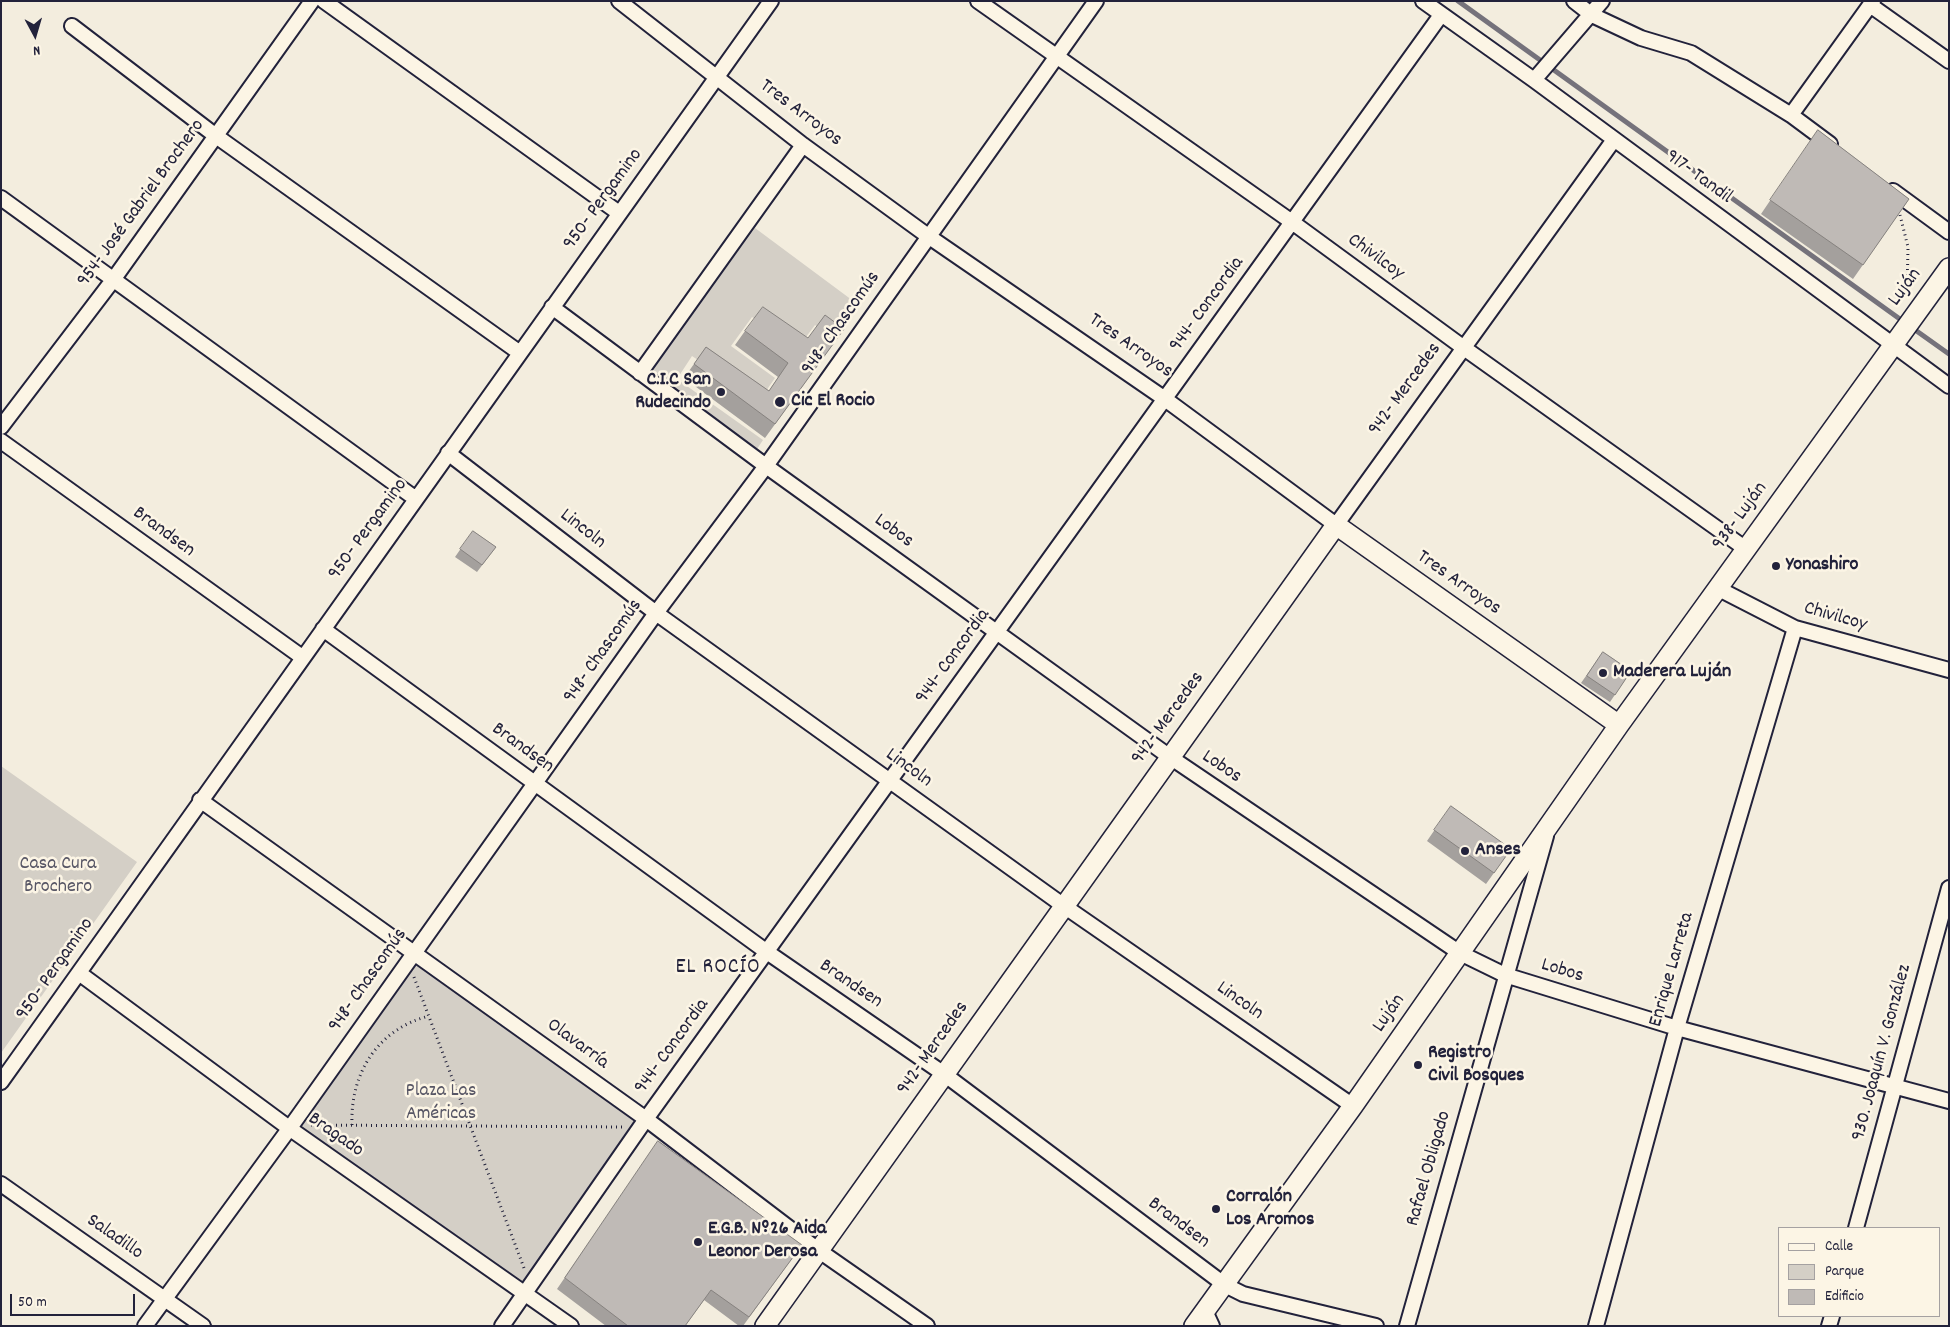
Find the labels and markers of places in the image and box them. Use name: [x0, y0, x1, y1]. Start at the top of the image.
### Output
place label: C.I.C San Rudecindo: [635, 369, 711, 416]
marker: C.I.C San Rudecindo: [715, 386, 727, 398]
place label: Cic El Rocio: [791, 390, 875, 414]
marker: Cic El Rocio: [773, 395, 787, 409]
place label: Yonashiro: [1786, 554, 1858, 578]
marker: Yonashiro: [1770, 560, 1782, 572]
place label: Maderera Luján: [1613, 661, 1731, 685]
marker: Maderera Luján: [1597, 667, 1609, 679]
place label: Anses: [1475, 839, 1521, 863]
marker: Anses: [1459, 845, 1471, 857]
place label: Registro Civil Bosques: [1428, 1042, 1524, 1089]
marker: Registro Civil Bosques: [1412, 1059, 1424, 1071]
place label: Corralón Los Aromos: [1226, 1186, 1314, 1233]
marker: Corralón Los Aromos: [1210, 1203, 1222, 1215]
place label: E.G.B. Nº26 Aida Leonor Derosa: [708, 1218, 826, 1265]
marker: E.G.B. Nº26 Aida Leonor Derosa: [692, 1236, 704, 1248]

